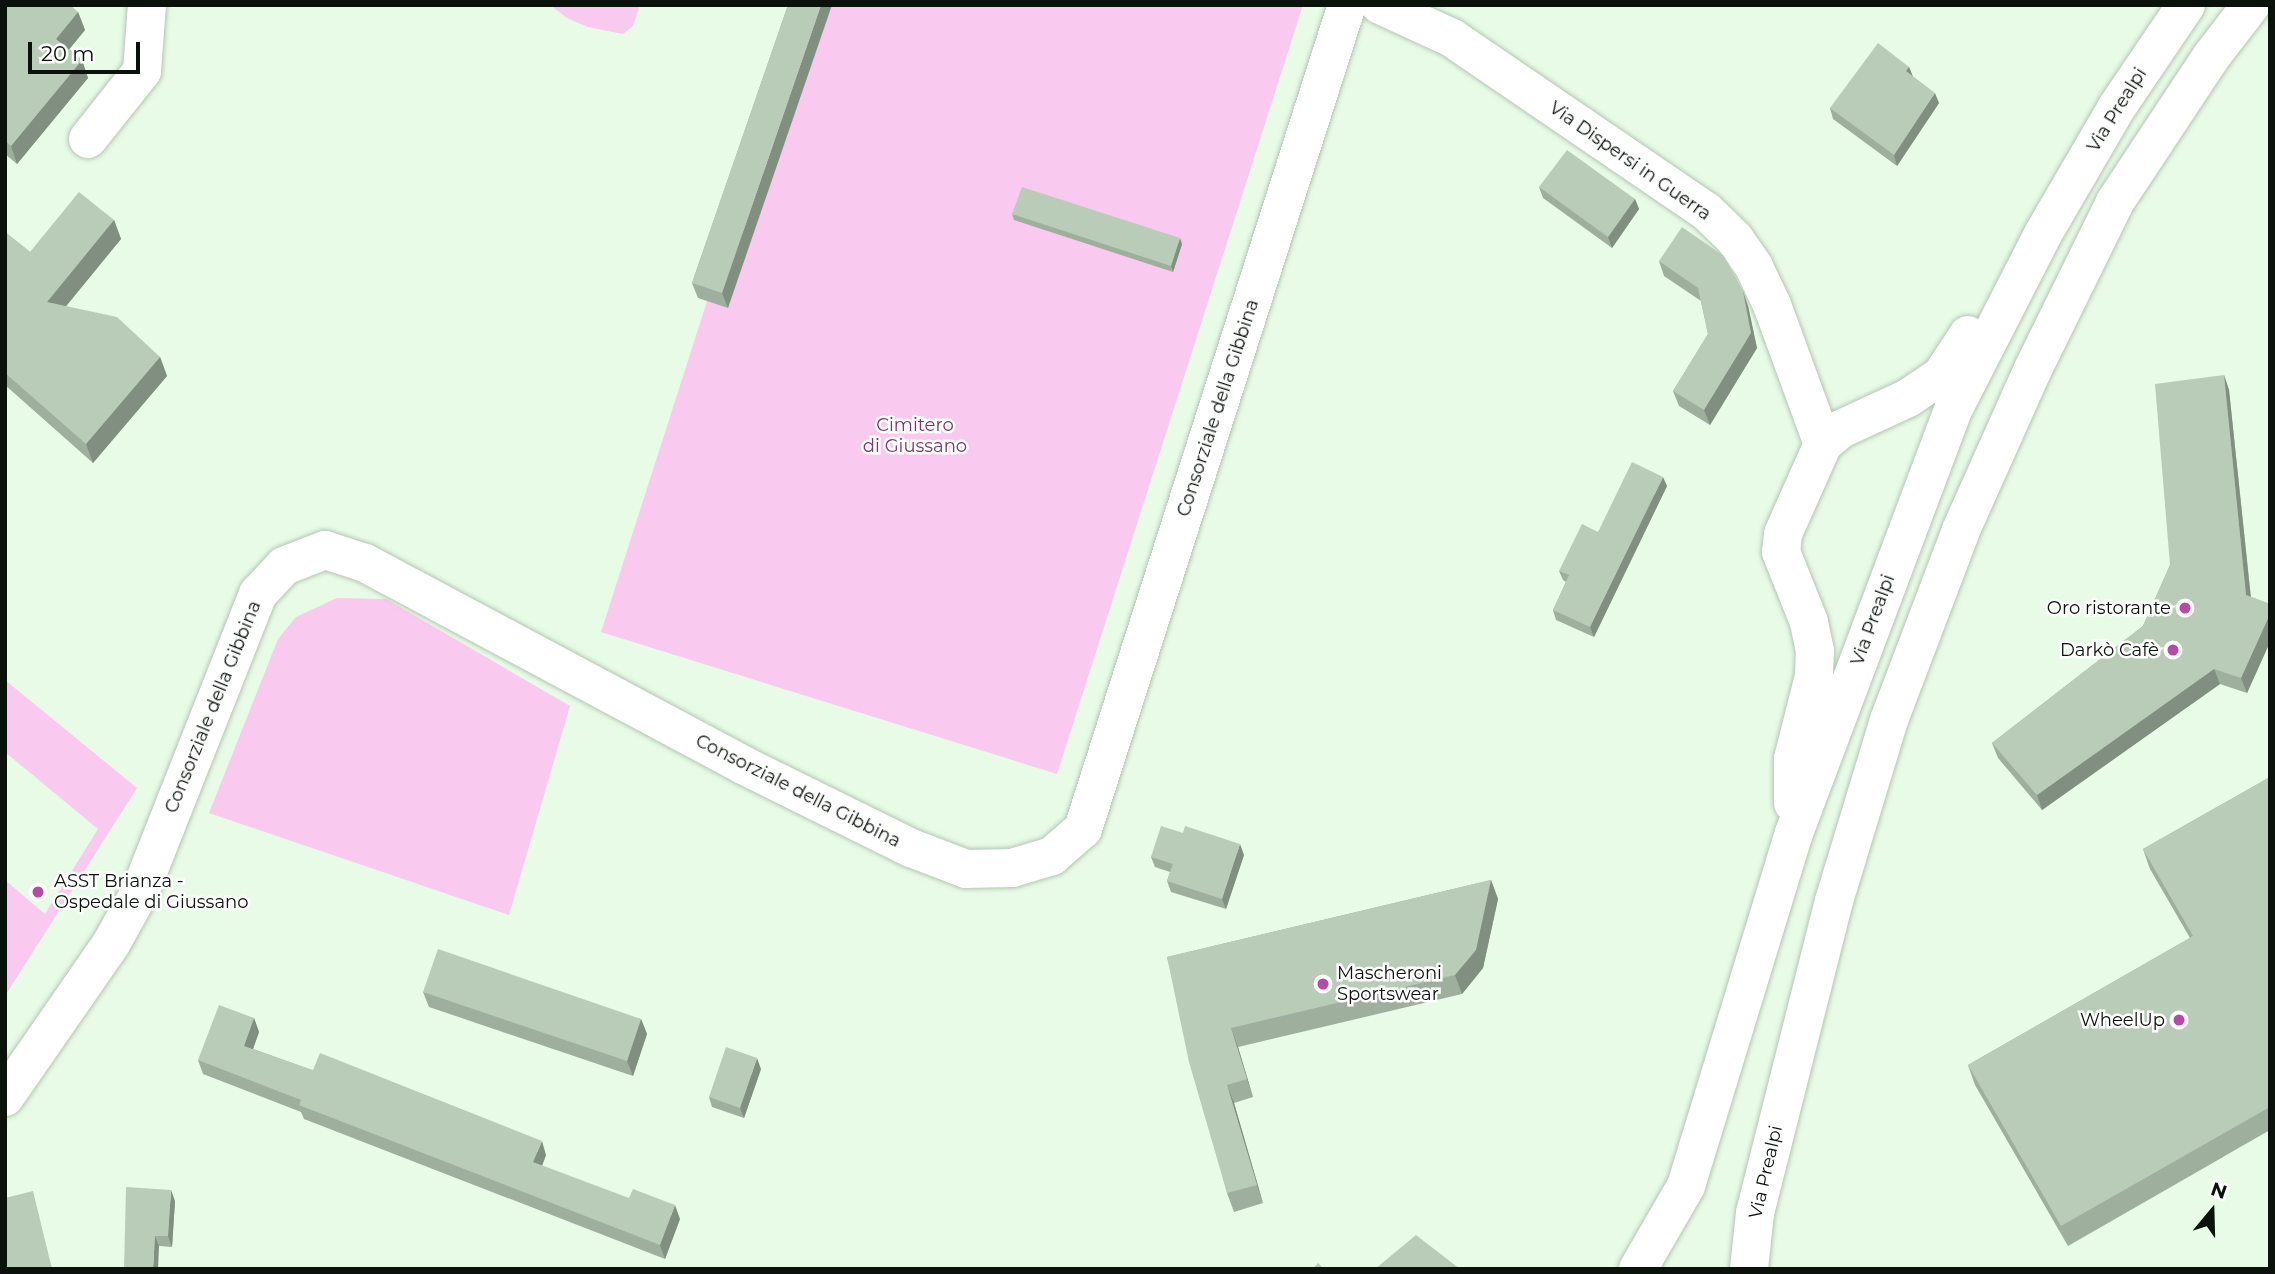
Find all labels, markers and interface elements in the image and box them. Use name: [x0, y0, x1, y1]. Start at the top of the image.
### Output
scale bar: [32, 28, 144, 72]
text: 20 m: [41, 41, 95, 66]
street label: Via Prealpi: [2083, 64, 2151, 156]
street label: Via Dispersi in Guerra: [1545, 97, 1715, 225]
street label: Consorziale della Gibbina: [1173, 297, 1263, 519]
park label: Cimitero di Giussano: [863, 415, 967, 458]
street label: Via Prealpi: [1847, 572, 1899, 668]
place label: Oro ristorante: [2047, 597, 2171, 619]
street label: Consorziale della Gibbina: [160, 598, 266, 816]
marker: Oro ristorante: [2177, 600, 2193, 616]
place label: Darkò Cafè: [2060, 639, 2159, 661]
marker: Darkò Cafè: [2165, 642, 2181, 658]
street label: Consorziale della Gibbina: [692, 730, 904, 852]
place label: ASST Brianza - Ospedale di Giussano: [54, 871, 248, 914]
marker: ASST Brianza - Ospedale di Giussano: [28, 882, 48, 902]
place label: Mascheroni Sportswear: [1337, 963, 1442, 1006]
marker: Mascheroni Sportswear: [1315, 976, 1331, 992]
place label: WheelUp: [2080, 1009, 2165, 1031]
marker: WheelUp: [2171, 1012, 2187, 1028]
street label: Via Prealpi: [1745, 1123, 1787, 1221]
north arrow: [2177, 1176, 2247, 1246]
text: N: [2208, 1177, 2230, 1204]

